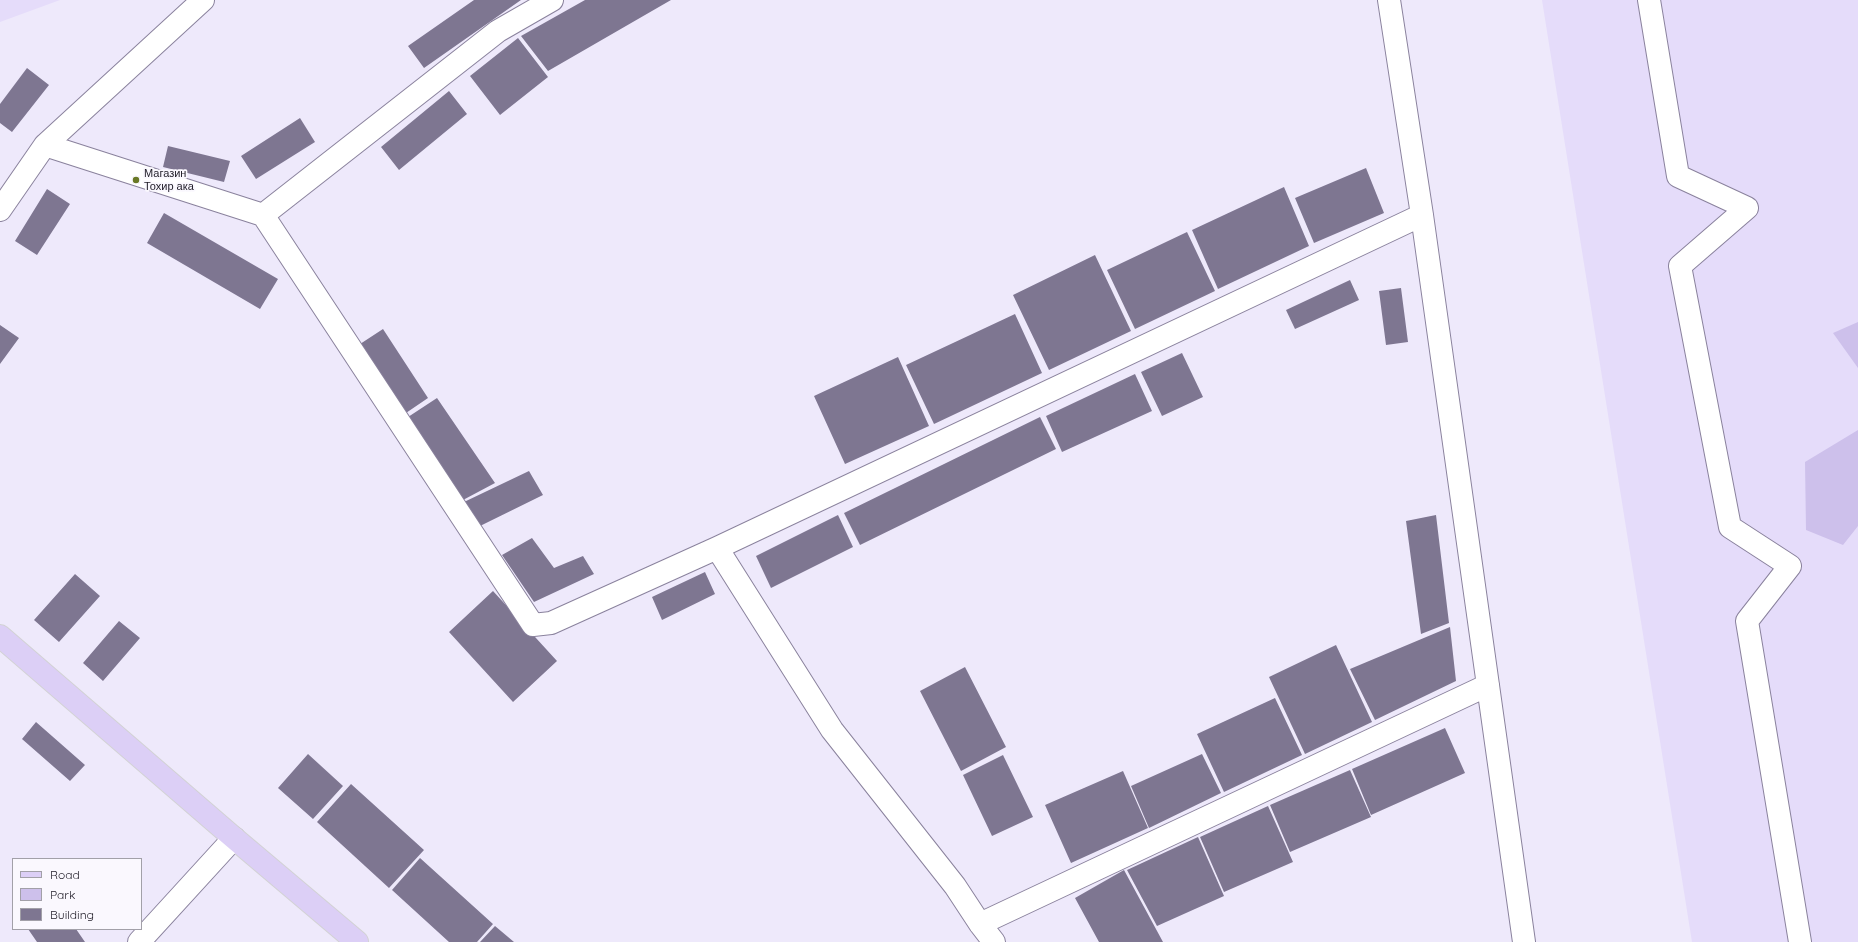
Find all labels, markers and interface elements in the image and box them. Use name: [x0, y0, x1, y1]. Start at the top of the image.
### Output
place label: Магазин Тохир ака: [144, 167, 194, 193]
marker: Магазин Тохир ака: [131, 175, 141, 185]
legend: [12, 858, 142, 930]
text: Road: [50, 867, 80, 882]
text: Park: [50, 887, 75, 902]
text: Building: [50, 907, 94, 922]

